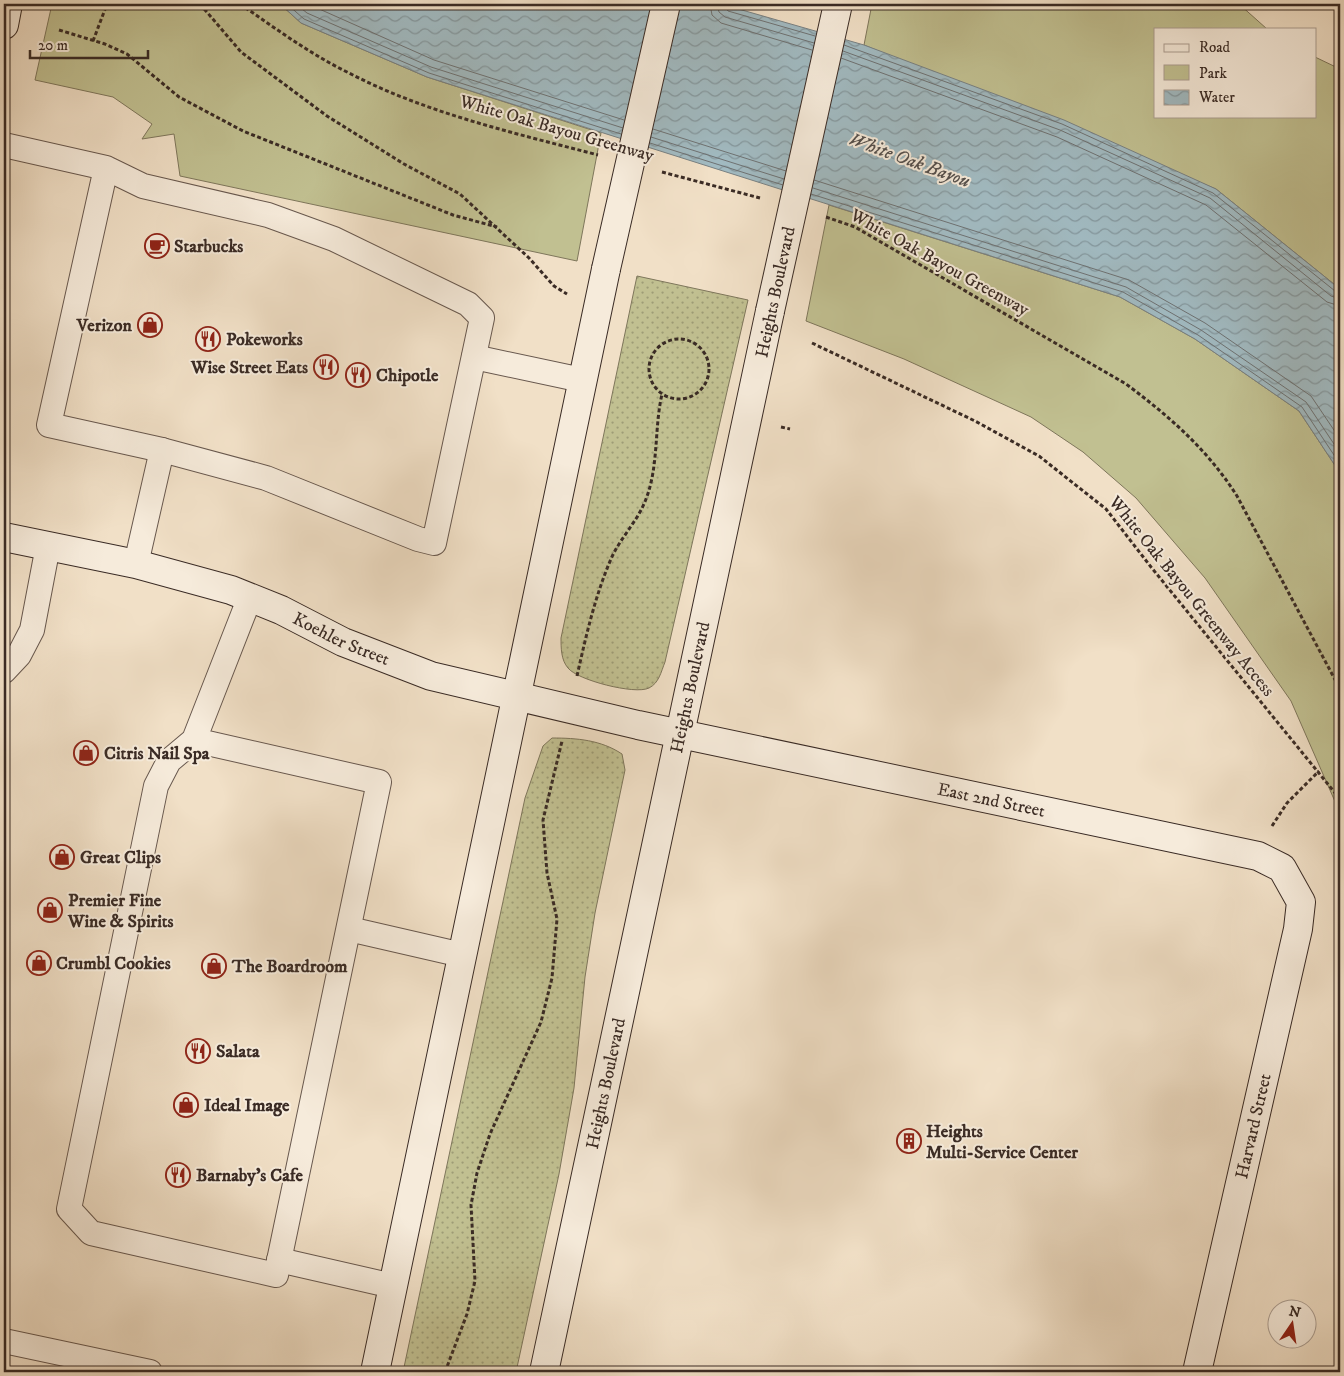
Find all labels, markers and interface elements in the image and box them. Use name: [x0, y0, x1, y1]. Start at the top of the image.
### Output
scale bar: [30, 28, 148, 60]
legend: [1154, 28, 1316, 118]
text: 20 m: [38, 36, 68, 55]
text: Road: [1199, 38, 1231, 57]
text: Park: [1199, 64, 1228, 83]
text: Water: [1198, 88, 1235, 107]
street label: White Oak Bayou Greenway: [456, 90, 657, 167]
water label: White Oak Bayou: [846, 128, 974, 193]
street label: White Oak Bayou Greenway: [845, 204, 1033, 321]
street label: Heights Boulevard: [751, 225, 801, 360]
cafe icon: Starbucks: [144, 233, 170, 259]
place label: Starbucks: [174, 236, 243, 258]
shop icon: Verizon: [137, 312, 163, 338]
place label: Verizon: [76, 315, 133, 337]
restaurant icon: Pokeworks: [195, 326, 221, 352]
place label: Pokeworks: [226, 329, 303, 351]
restaurant icon: Wise Street Eats: [313, 354, 339, 380]
place label: Wise Street Eats: [190, 357, 308, 379]
restaurant icon: Chipotle: [345, 362, 371, 388]
place label: Chipotle: [376, 365, 439, 387]
street label: White Oak Bayou Greenway Access: [1103, 491, 1279, 701]
street label: Koehler Street: [289, 608, 393, 671]
street label: Heights Boulevard: [666, 620, 715, 755]
shop icon: Citris Nail Spa: [73, 740, 99, 766]
place label: Citris Nail Spa: [104, 743, 210, 765]
street label: East 2nd Street: [935, 779, 1047, 823]
shop icon: Great Clips: [49, 844, 75, 870]
place label: Great Clips: [80, 847, 161, 869]
place label: Premier Fine Wine & Spirits: [67, 890, 174, 933]
shop icon: Premier Fine Wine & Spirits: [37, 897, 63, 923]
shop icon: Crumbl Cookies: [26, 950, 52, 976]
place label: Crumbl Cookies: [56, 953, 171, 975]
shop icon: The Boardroom: [201, 953, 227, 979]
place label: The Boardroom: [231, 956, 348, 978]
street label: Heights Boulevard: [582, 1016, 631, 1151]
restaurant icon: Salata: [185, 1038, 211, 1064]
place label: Salata: [216, 1041, 260, 1063]
street label: Harvard Street: [1231, 1071, 1277, 1181]
shop icon: Ideal Image: [173, 1092, 199, 1118]
place label: Ideal Image: [204, 1095, 290, 1117]
place label: Heights Multi-Service Center: [926, 1121, 1078, 1164]
building icon: Heights Multi-Service Center: [896, 1128, 922, 1154]
restaurant icon: Barnaby's Cafe: [165, 1162, 191, 1188]
place label: Barnaby's Cafe: [196, 1165, 304, 1187]
north arrow: [1266, 1298, 1316, 1348]
text: N: [1287, 1302, 1303, 1322]

